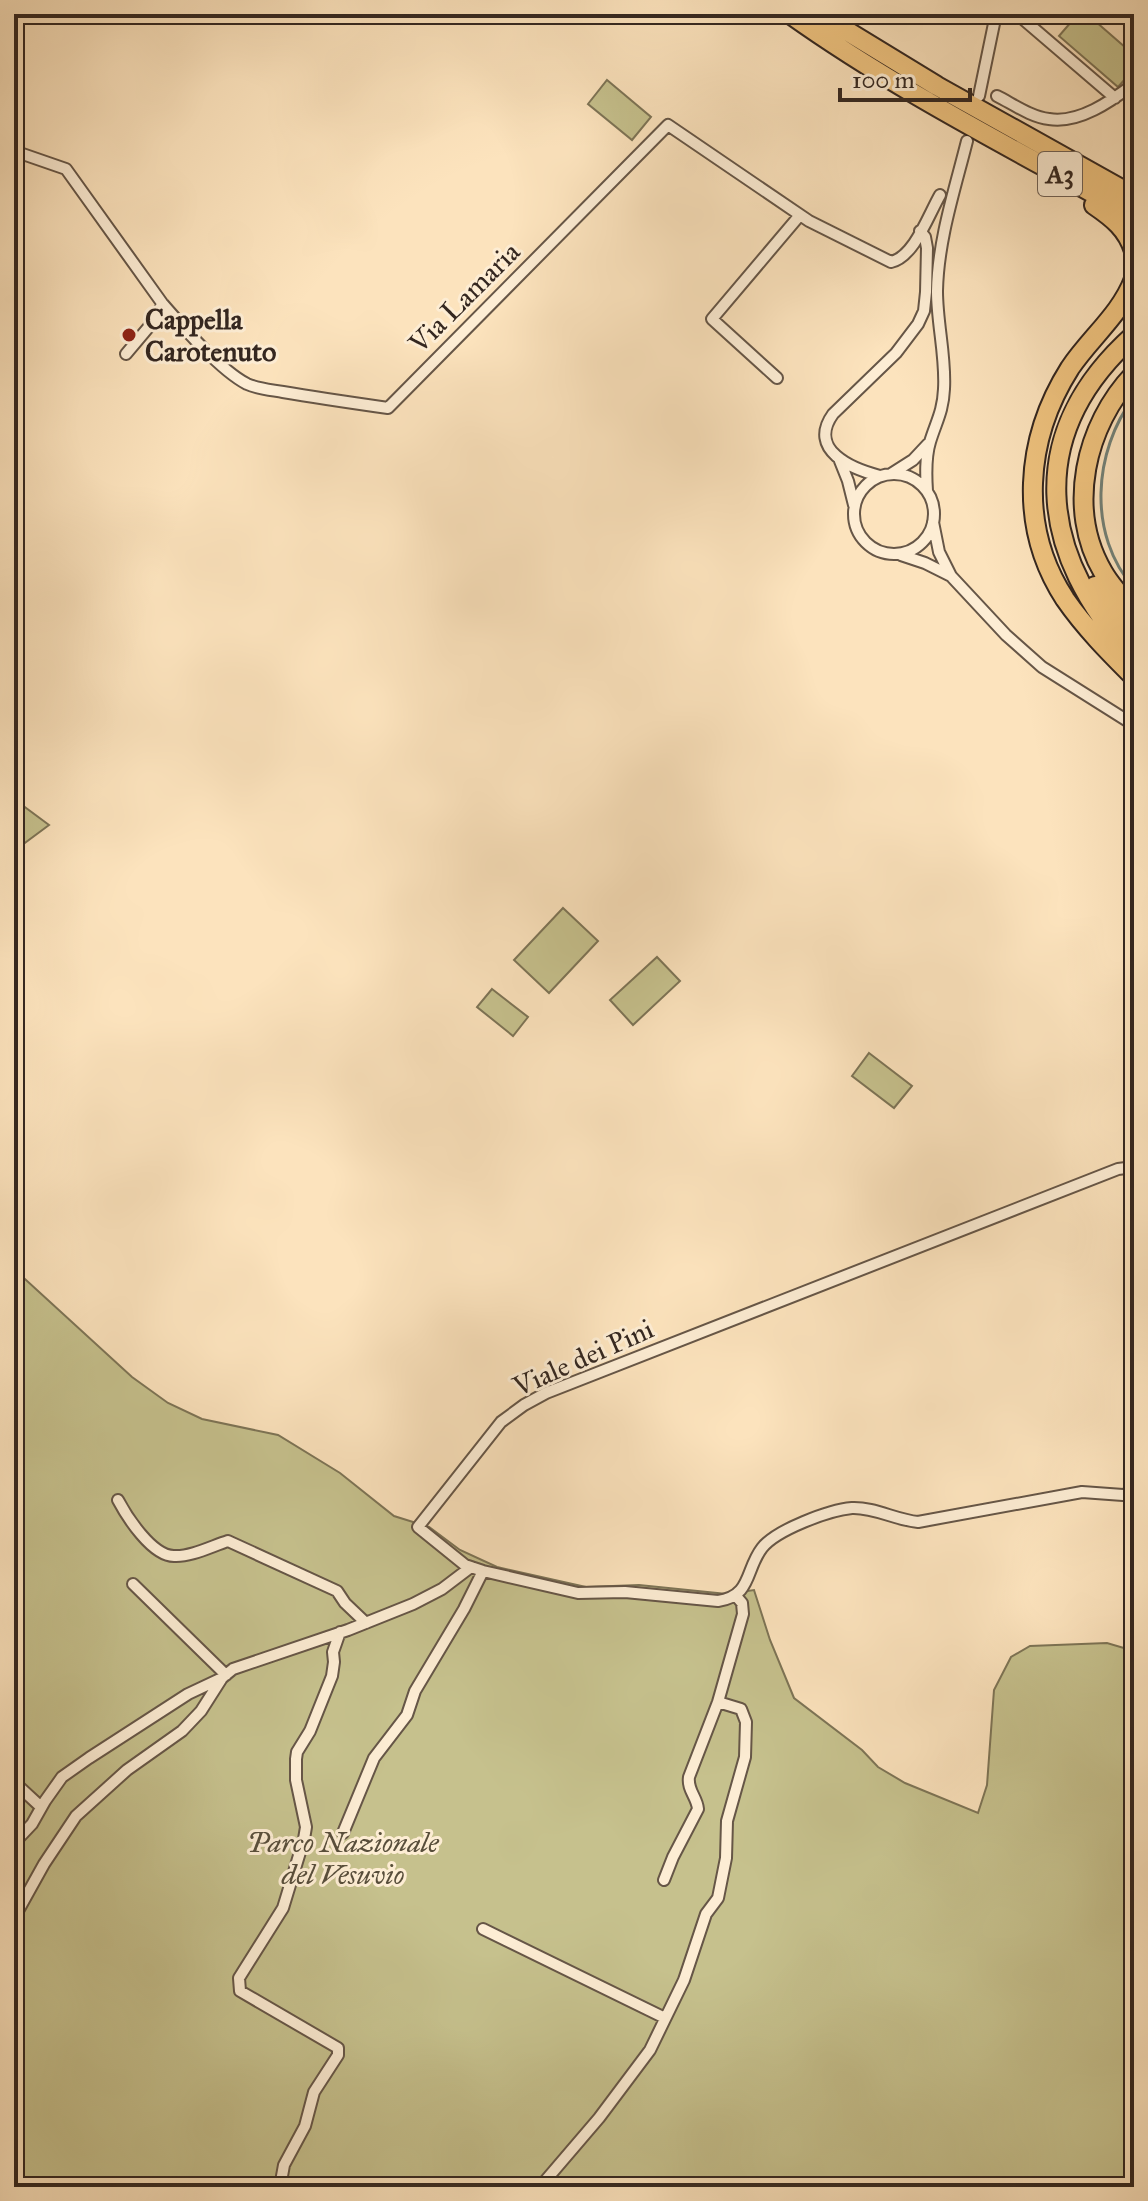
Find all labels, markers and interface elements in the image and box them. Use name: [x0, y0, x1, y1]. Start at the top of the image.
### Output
scale bar: [840, 52, 970, 102]
text: 100 m: [852, 65, 915, 95]
road number: A3: [1038, 152, 1082, 196]
street label: Via Lamaria: [401, 234, 527, 361]
place label: Cappella Carotenuto: [145, 302, 276, 369]
marker: Cappella Carotenuto: [120, 326, 138, 344]
street label: Viale dei Pini: [507, 1311, 659, 1404]
park label: Parco Nazionale del Vesuvio: [247, 1825, 439, 1892]

